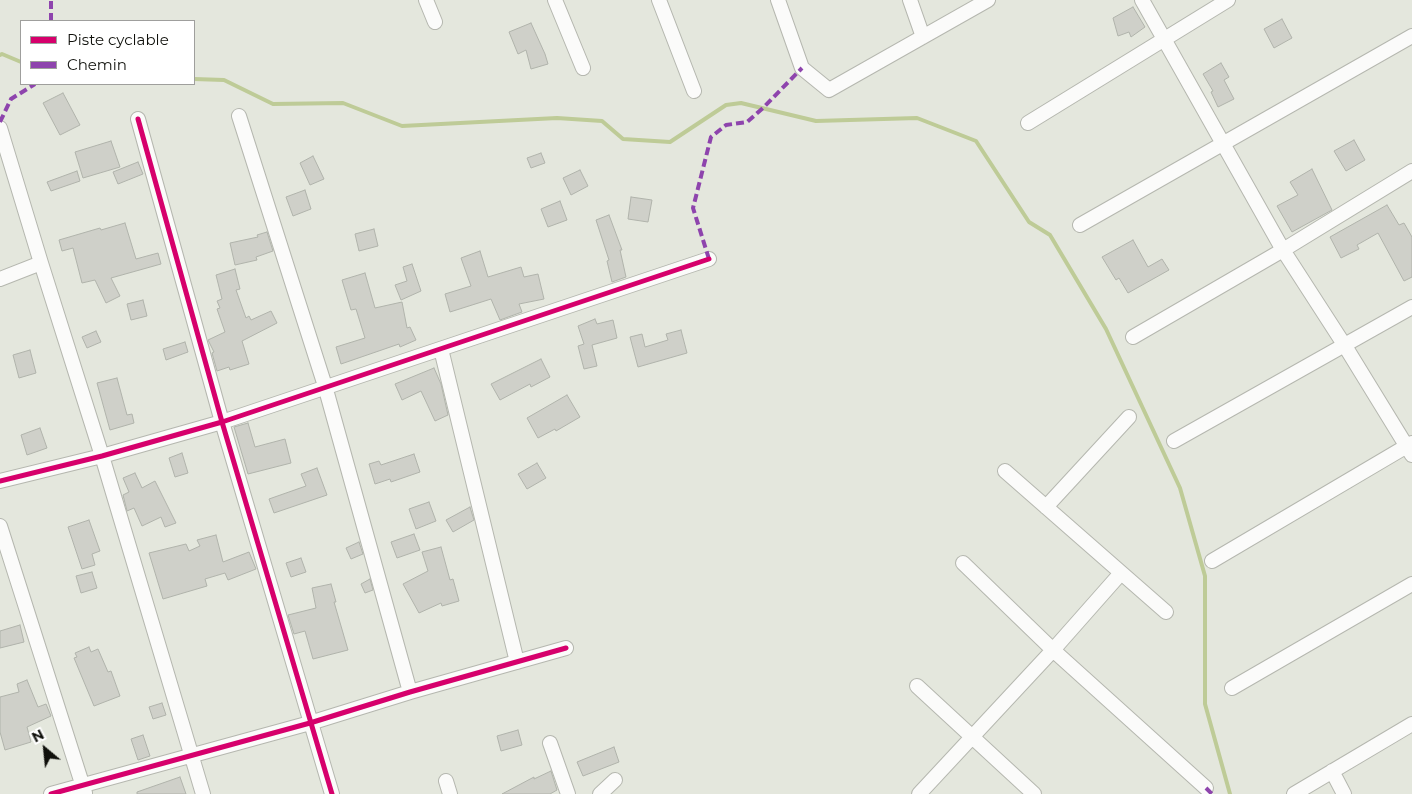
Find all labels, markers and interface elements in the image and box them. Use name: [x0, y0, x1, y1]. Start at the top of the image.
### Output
legend: [20, 20, 195, 85]
text: Piste cyclable: [67, 30, 169, 49]
text: Chemin: [67, 55, 127, 74]
north arrow: [20, 724, 70, 774]
text: N: [29, 725, 47, 746]

